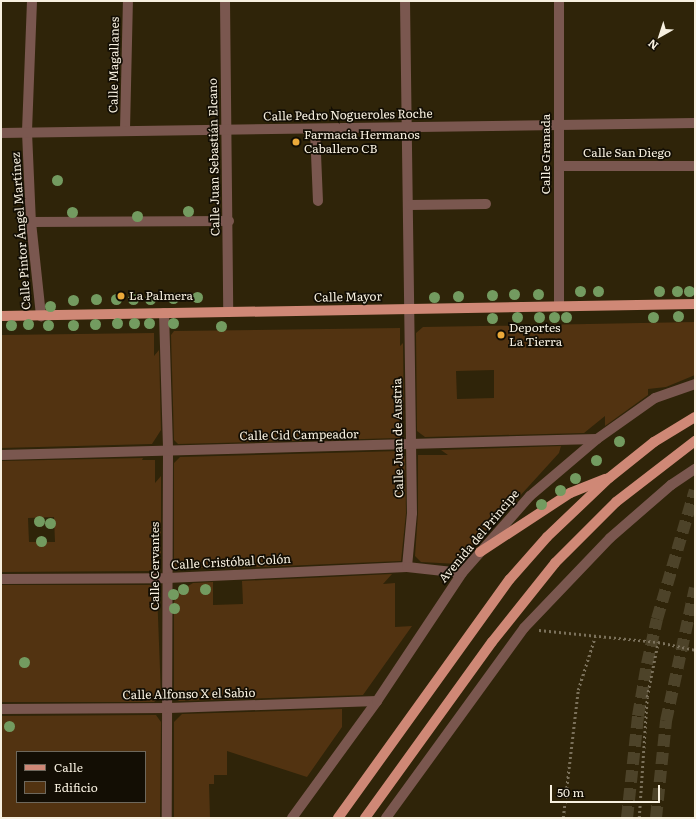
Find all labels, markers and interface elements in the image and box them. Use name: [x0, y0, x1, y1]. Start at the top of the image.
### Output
north arrow: [640, 16, 680, 56]
street label: Calle Magallanes: [106, 17, 122, 113]
text: N: [644, 36, 661, 54]
street label: Calle Juan Sebastián Elcano: [205, 78, 223, 236]
street label: Calle Pedro Nogueroles Roche: [263, 106, 433, 124]
street label: Calle Granada: [539, 114, 553, 194]
place label: Farmacia Hermanos Caballero CB: [304, 128, 420, 156]
marker: Farmacia Hermanos Caballero CB: [291, 137, 301, 147]
street label: Calle San Diego: [583, 146, 671, 160]
street label: Calle Pintor Ángel Martínez: [8, 152, 34, 310]
place label: La Palmera: [129, 289, 193, 303]
street label: Calle Mayor: [314, 289, 382, 305]
marker: La Palmera: [116, 291, 126, 301]
place label: Deportes La Tierra: [509, 321, 562, 349]
marker: Deportes La Tierra: [496, 330, 506, 340]
street label: Calle Juan de Austria: [390, 378, 406, 498]
street label: Calle Cid Campeador: [239, 427, 359, 443]
street label: Avenida del Príncipe: [436, 487, 522, 585]
street label: Calle Cervantes: [148, 522, 162, 610]
street label: Calle Cristóbal Colón: [171, 552, 291, 572]
street label: Calle Alfonso X el Sabio: [122, 686, 256, 702]
legend: [16, 751, 146, 803]
text: Calle: [54, 758, 83, 776]
scale bar: [552, 777, 662, 803]
text: Edificio: [54, 778, 98, 796]
text: 50 m: [557, 783, 584, 801]

